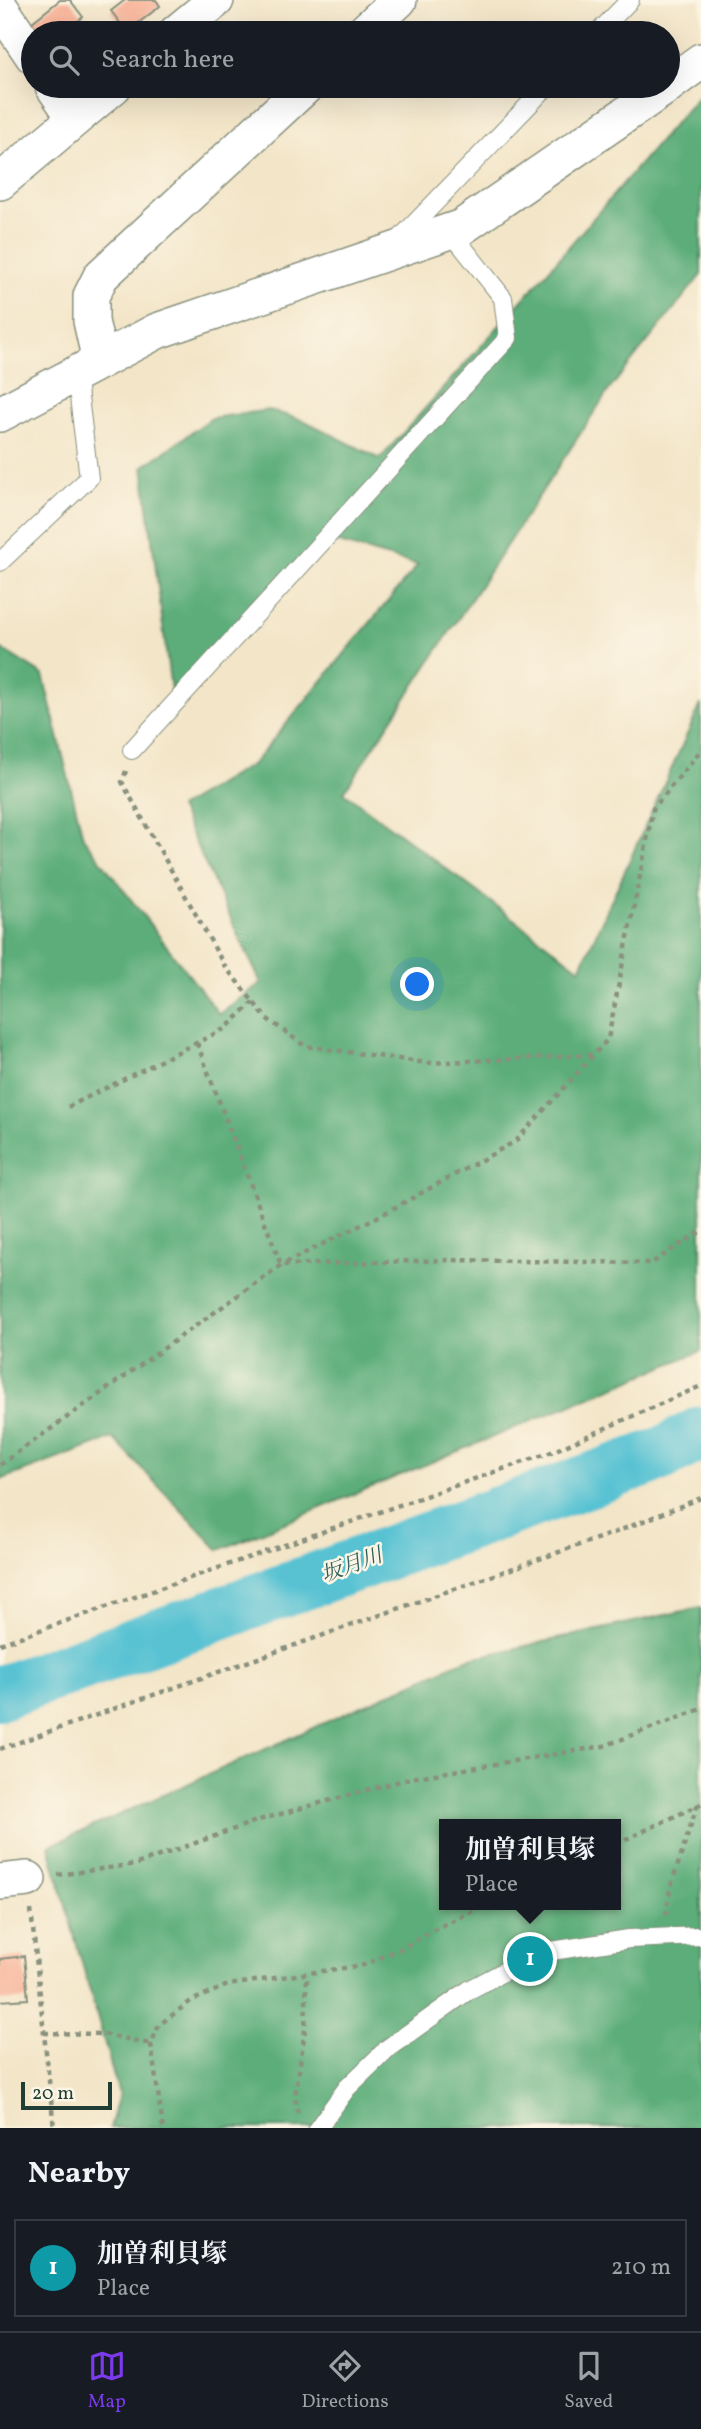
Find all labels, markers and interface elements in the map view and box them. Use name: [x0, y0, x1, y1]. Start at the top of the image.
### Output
search box: [21, 21, 680, 98]
icon: search: [45, 41, 83, 79]
text: Search here: [101, 42, 234, 78]
your location: [400, 967, 434, 1001]
water label: 坂月川: [317, 1541, 388, 1590]
popup: [439, 1819, 621, 1910]
text: 加曽利貝塚: [465, 1833, 595, 1869]
text: Place: [465, 1869, 518, 1901]
pin: 1: [507, 1933, 553, 1985]
scale bar: [21, 2079, 112, 2111]
text: 20 m: [32, 2081, 74, 2107]
text: Nearby: [28, 2153, 130, 2195]
text: 加曽利貝塚: [97, 2237, 227, 2273]
text: 1: [48, 2252, 58, 2284]
text: 210 m: [611, 2252, 671, 2284]
text: Place: [97, 2273, 150, 2305]
tab: Map: [88, 2347, 126, 2415]
tab: Directions: [302, 2347, 389, 2415]
tab: Saved: [564, 2347, 613, 2415]

